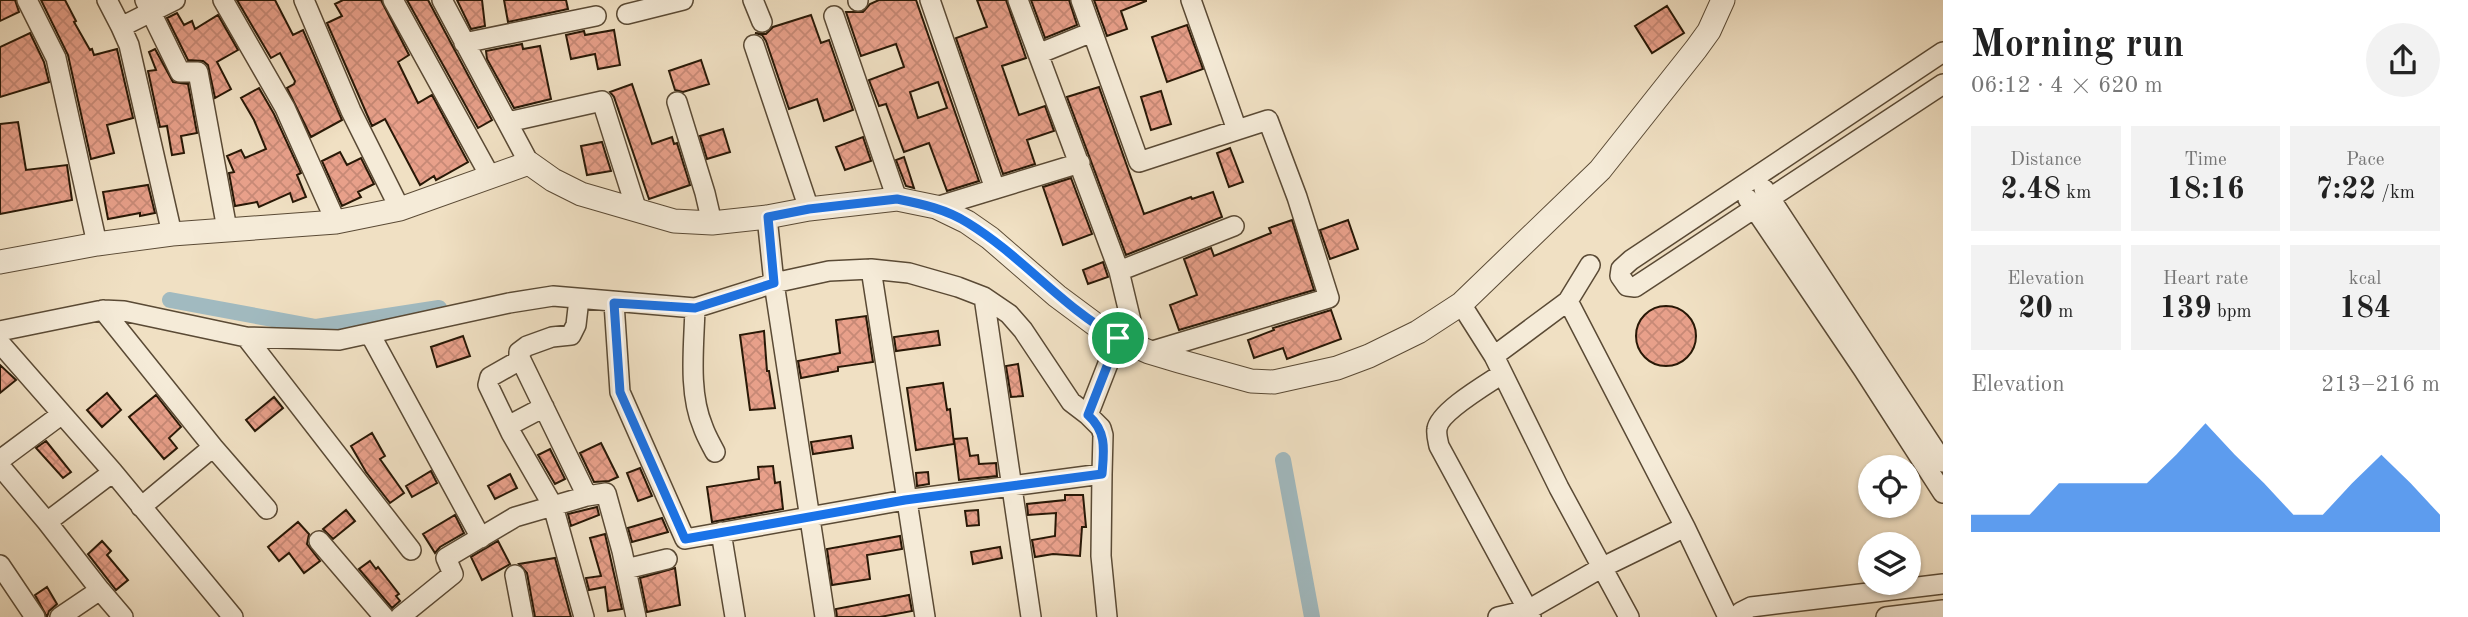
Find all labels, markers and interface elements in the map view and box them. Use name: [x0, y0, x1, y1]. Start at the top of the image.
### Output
button: share: [2366, 23, 2440, 97]
text: Morning run: [1971, 27, 2184, 65]
text: 06:12 · 4 × 620 m: [1971, 74, 2163, 97]
text: Distance: [2010, 151, 2082, 170]
text: Time: [2184, 151, 2227, 170]
text: Pace: [2346, 151, 2384, 170]
text: 2.48: [2000, 175, 2061, 205]
text: 18:16: [2166, 175, 2244, 205]
text: 7:22: [2315, 175, 2376, 205]
text: km: [2061, 184, 2091, 203]
text: /km: [2376, 184, 2415, 203]
text: Elevation: [2007, 270, 2084, 289]
text: Heart rate: [2163, 270, 2248, 289]
text: kcal: [2349, 270, 2382, 289]
text: 20: [2018, 294, 2053, 324]
text: 139: [2159, 294, 2212, 324]
text: 184: [2339, 294, 2391, 324]
text: m: [2053, 303, 2073, 322]
text: bpm: [2212, 303, 2252, 322]
pin: [1088, 308, 1148, 368]
icon: arrive: [1099, 319, 1137, 357]
text: Elevation: [1971, 373, 2065, 396]
text: 213–216 m: [2321, 373, 2440, 396]
map controls: [1858, 455, 1921, 595]
button: locate: [1858, 455, 1921, 518]
button: layers: [1858, 532, 1921, 595]

